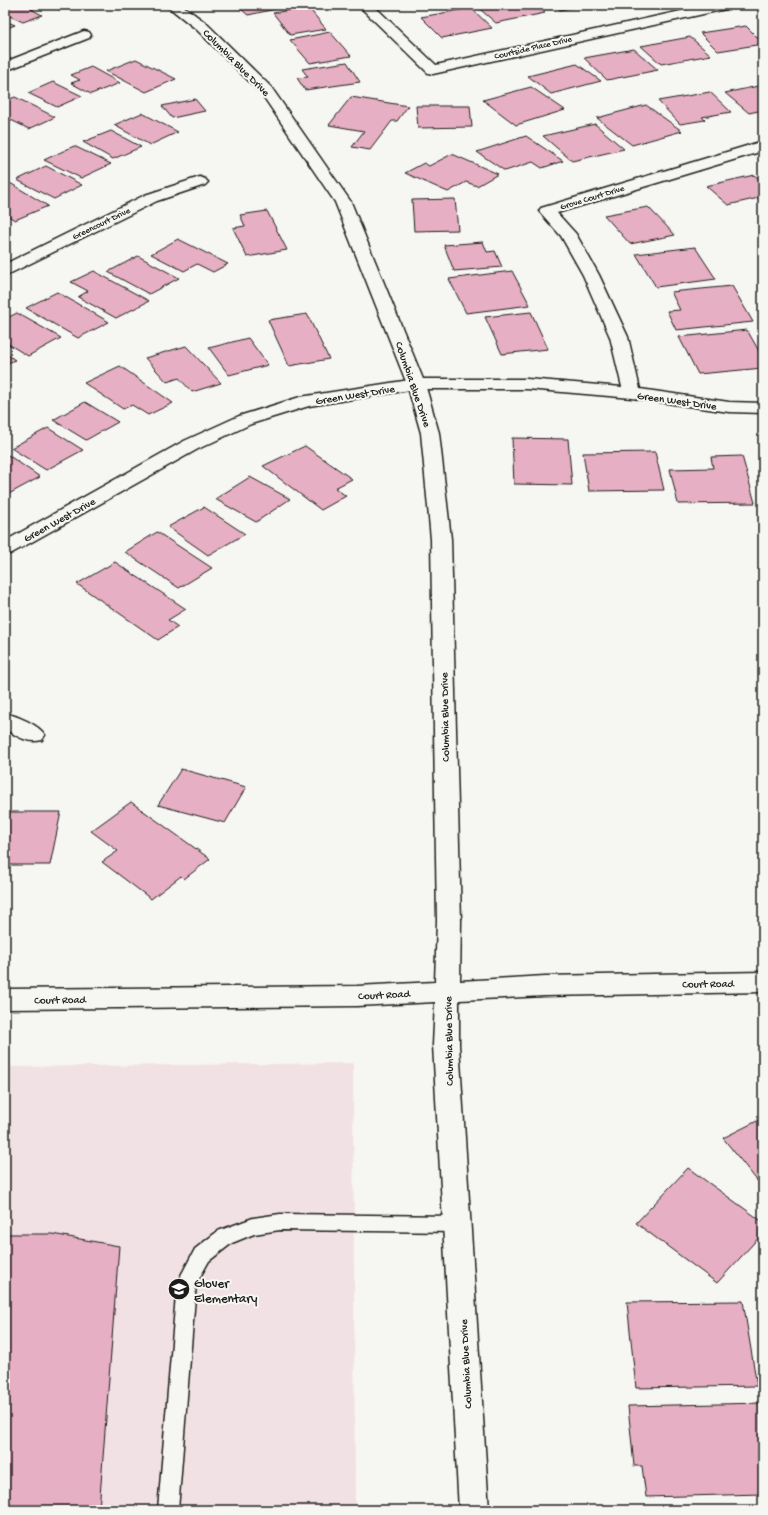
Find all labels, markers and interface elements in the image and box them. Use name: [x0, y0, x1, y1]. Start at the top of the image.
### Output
street label: Columbia Blue Drive: [200, 28, 272, 100]
street label: Courtside Place Drive: [493, 34, 574, 63]
street label: Grove Court Drive: [559, 183, 626, 213]
street label: Greencourt Drive: [71, 205, 133, 243]
street label: Columbia Blue Drive: [392, 340, 432, 429]
street label: Green West Drive: [315, 384, 396, 408]
street label: Green West Drive: [636, 390, 718, 414]
street label: Green West Drive: [22, 496, 98, 545]
street label: Columbia Blue Drive: [439, 672, 453, 762]
street label: Court Road: [682, 979, 736, 991]
street label: Court Road: [358, 989, 412, 1003]
street label: Court Road: [34, 995, 88, 1007]
street label: Columbia Blue Drive: [443, 996, 457, 1086]
school or university icon: Glover Elementary: [166, 1276, 192, 1302]
place label: Glover Elementary: [194, 1277, 258, 1307]
street label: Columbia Blue Drive: [459, 1319, 475, 1409]

